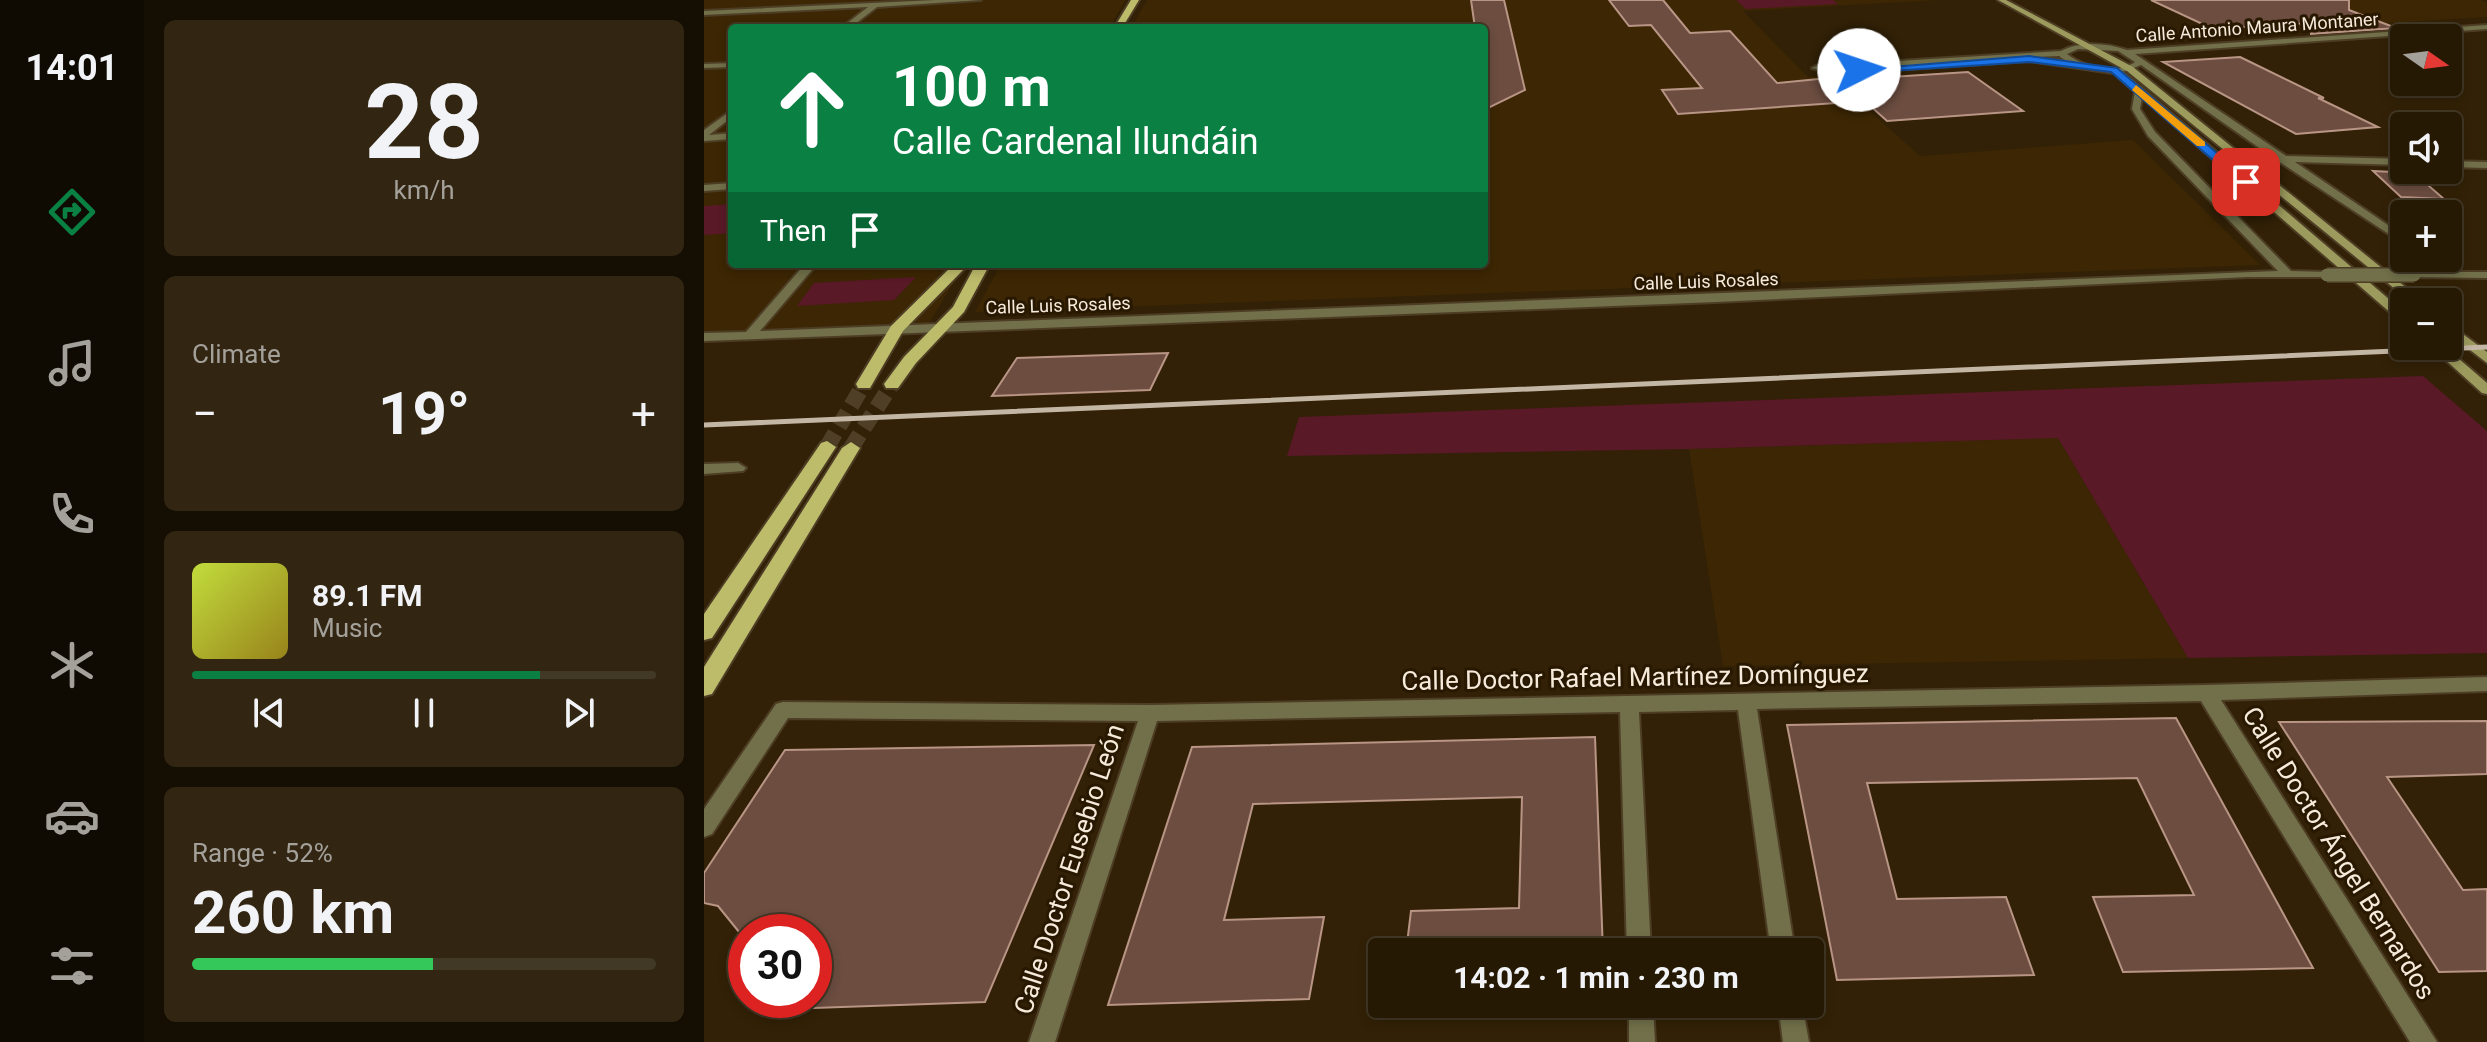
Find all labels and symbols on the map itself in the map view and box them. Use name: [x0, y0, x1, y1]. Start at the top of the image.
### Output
street label: Calle Antonio Maura Montaner: [2135, 8, 2379, 46]
north arrow: [2390, 24, 2462, 96]
position arrow: [1817, 28, 1901, 112]
pin: [2212, 148, 2280, 216]
street label: Calle Luis Rosales: [1633, 268, 1779, 294]
street label: Calle Luis Rosales: [985, 292, 1131, 318]
street label: Calle Doctor Rafael Martínez Domínguez: [1401, 658, 1869, 696]
street label: Calle Doctor Ángel Bernardos: [2236, 701, 2442, 1005]
street label: Calle Doctor Eusebio León: [1008, 720, 1130, 1018]
speed limit sign: 30: [728, 914, 832, 1018]

